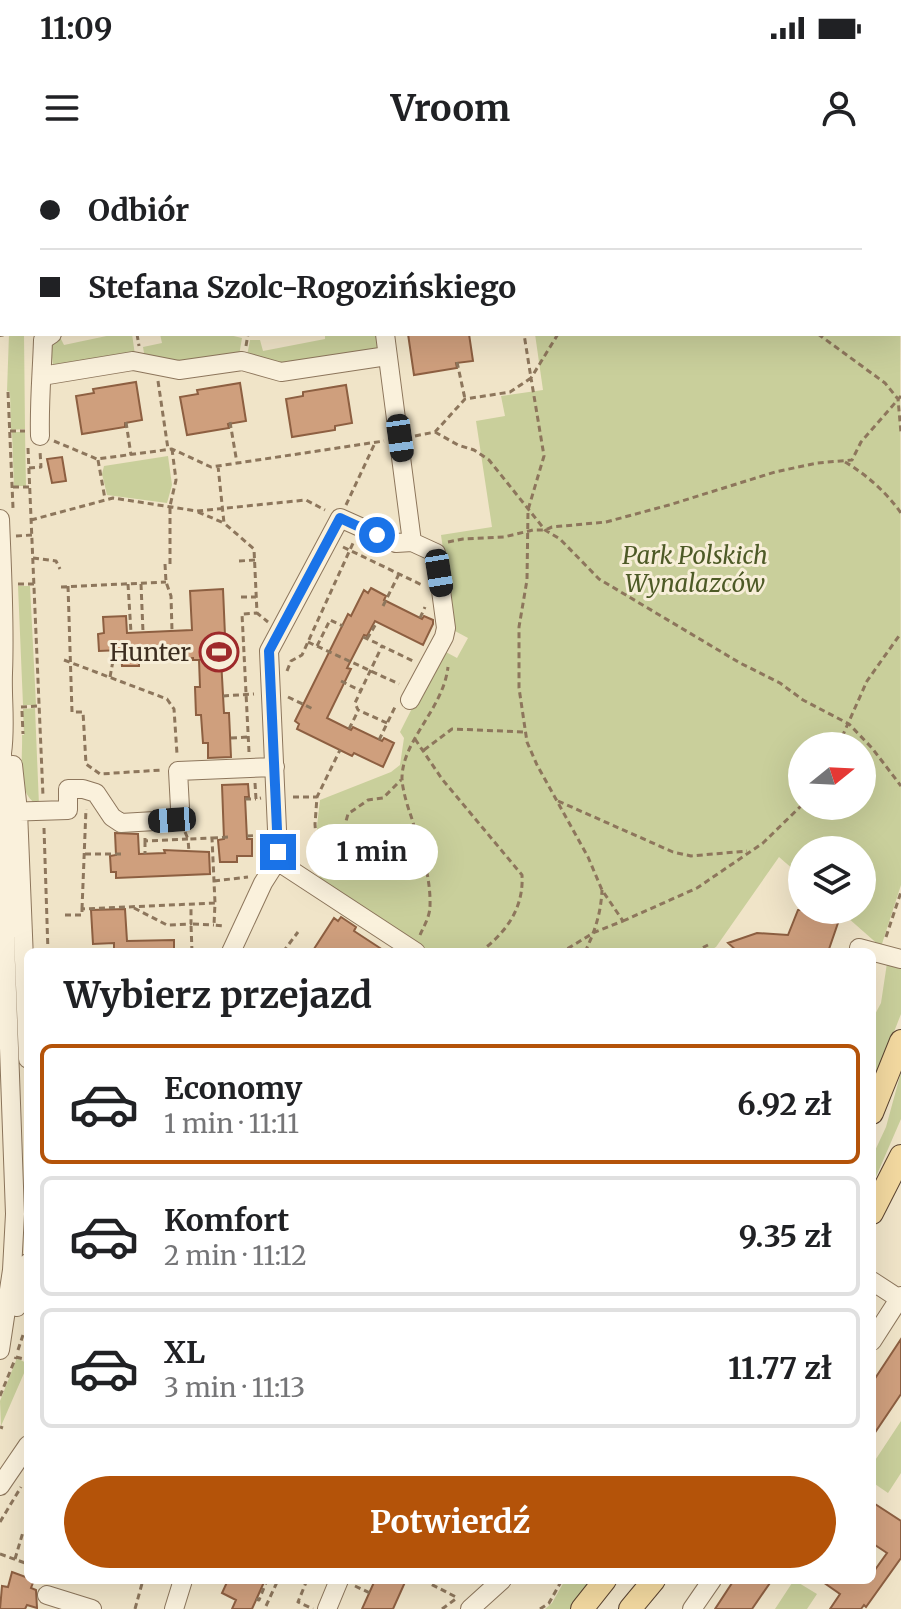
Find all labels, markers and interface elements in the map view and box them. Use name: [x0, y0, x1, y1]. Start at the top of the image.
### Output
text: 11:09: [40, 9, 112, 47]
icon: menu: [40, 86, 84, 130]
text: Vroom: [391, 86, 510, 131]
icon: person: [817, 86, 861, 130]
text: Odbiór: [88, 191, 189, 229]
text: Stefana Szolc-Rogozińskiego: [88, 268, 516, 306]
car: [385, 413, 415, 463]
route start: [359, 517, 395, 553]
park label: Park Polskich Wynalazców: [622, 540, 768, 599]
car: [423, 547, 455, 599]
sports icon: Hunter: [198, 631, 240, 673]
place label: Hunter: [110, 637, 191, 668]
north arrow: [788, 732, 876, 820]
map controls: [788, 732, 876, 924]
car: [147, 806, 197, 834]
callout: 1 min: [306, 824, 438, 880]
route end: [260, 834, 296, 870]
text: 1 min: [337, 835, 407, 868]
button: layers: [788, 836, 876, 924]
text: Wybierz przejazd: [64, 973, 372, 1018]
icon: car: [68, 1068, 140, 1140]
text: Economy: [164, 1069, 302, 1107]
text: 6.92 zł: [737, 1085, 832, 1123]
text: 1 min · 11:11: [164, 1107, 299, 1140]
icon: car: [68, 1200, 140, 1272]
text: Komfort: [164, 1201, 289, 1239]
text: 9.35 zł: [739, 1217, 832, 1255]
text: 2 min · 11:12: [164, 1239, 307, 1272]
icon: car: [68, 1332, 140, 1404]
text: XL: [164, 1333, 205, 1371]
text: 11.77 zł: [728, 1349, 832, 1387]
text: 3 min · 11:13: [164, 1371, 305, 1404]
button: Potwierdź: [64, 1476, 836, 1568]

